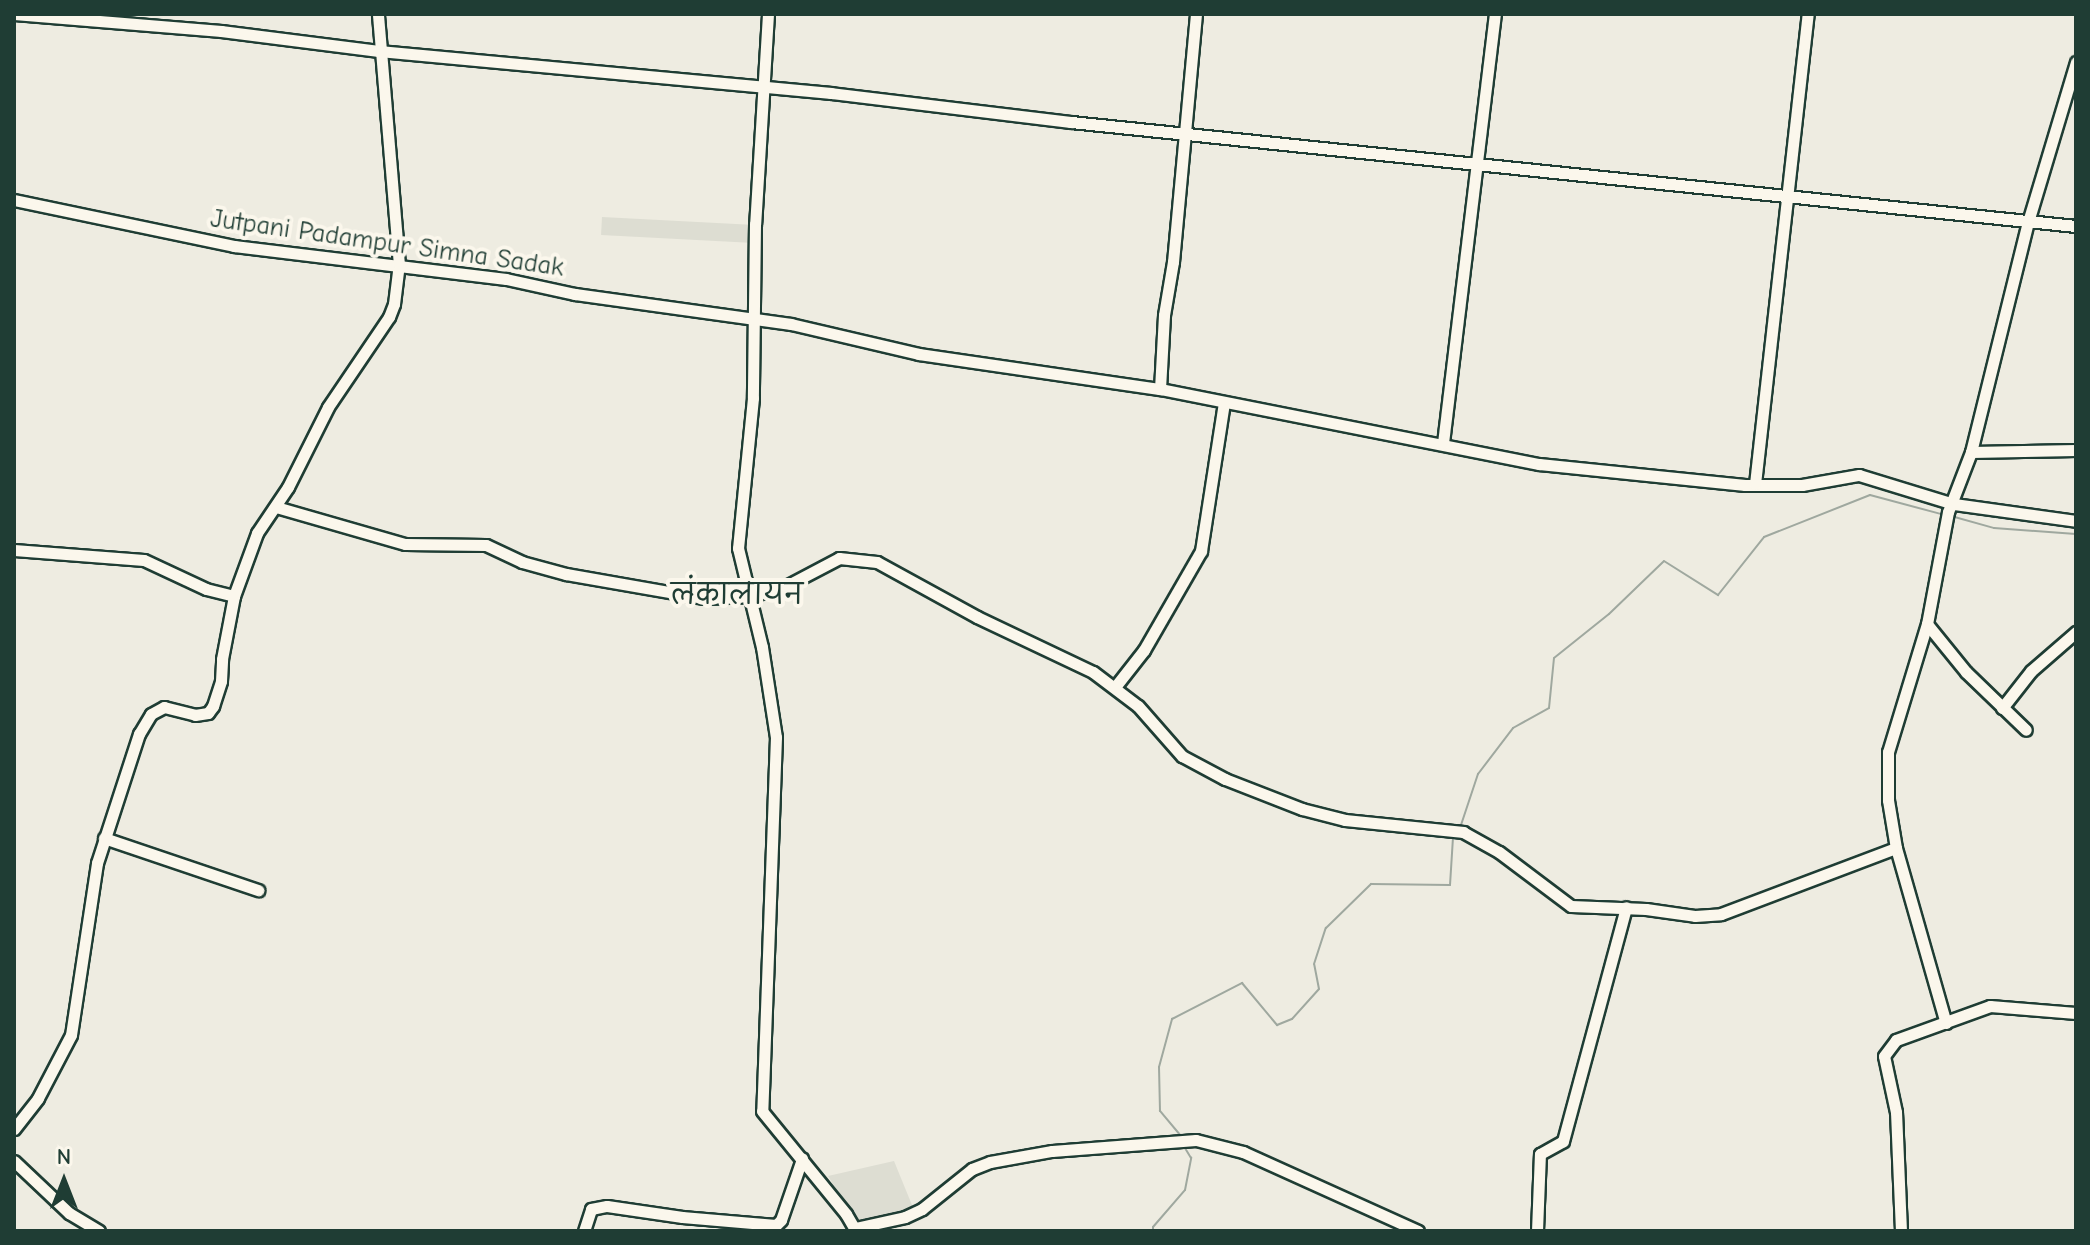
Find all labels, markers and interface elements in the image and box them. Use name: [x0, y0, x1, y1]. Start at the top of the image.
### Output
street label: Jutpani Padampur Simna Sadak: [208, 204, 566, 284]
district label: लंकालायन: [671, 578, 803, 612]
north arrow: [24, 1141, 104, 1221]
text: N: [57, 1144, 71, 1170]

